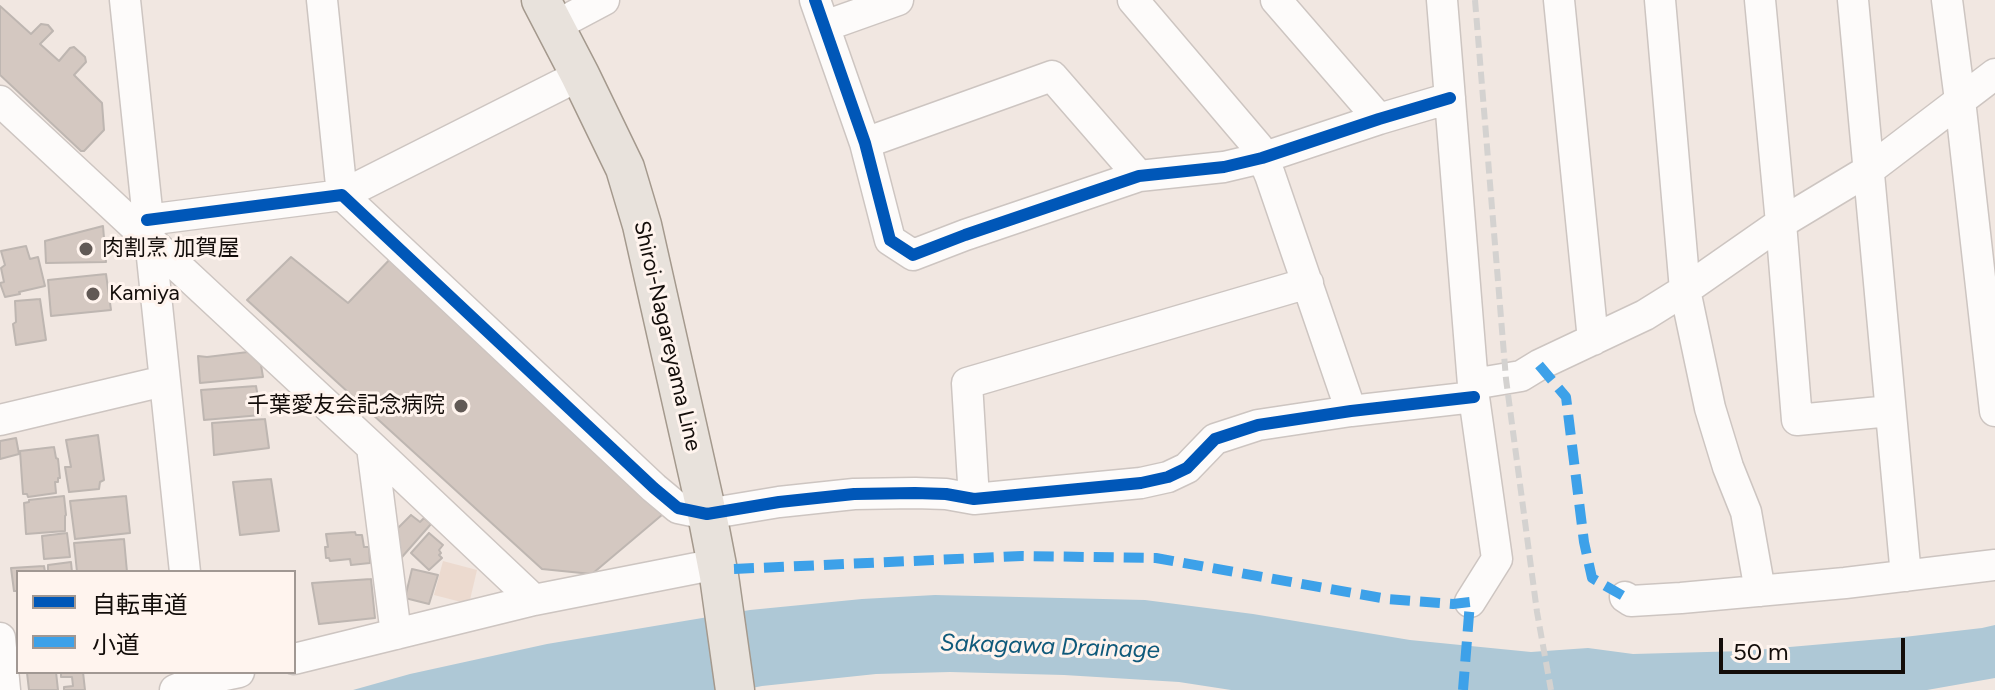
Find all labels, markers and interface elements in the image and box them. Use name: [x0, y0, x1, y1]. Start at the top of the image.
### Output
street label: Shiroi-Nagareyama Line: [628, 218, 706, 454]
place label: 肉割烹 加賀屋: [102, 236, 239, 262]
marker: 肉割烹 加賀屋: [77, 240, 95, 258]
place label: Kamiya: [109, 281, 180, 307]
marker: Kamiya: [84, 285, 102, 303]
place label: 千葉愛友会記念病院: [247, 393, 445, 419]
marker: 千葉愛友会記念病院: [452, 397, 470, 415]
legend: [16, 570, 296, 674]
text: 自転車道: [92, 590, 188, 619]
scale bar: [1723, 622, 1909, 672]
water label: Sakagawa Drainage: [940, 629, 1160, 665]
text: 小道: [92, 630, 140, 659]
text: 50 m: [1733, 637, 1789, 666]

